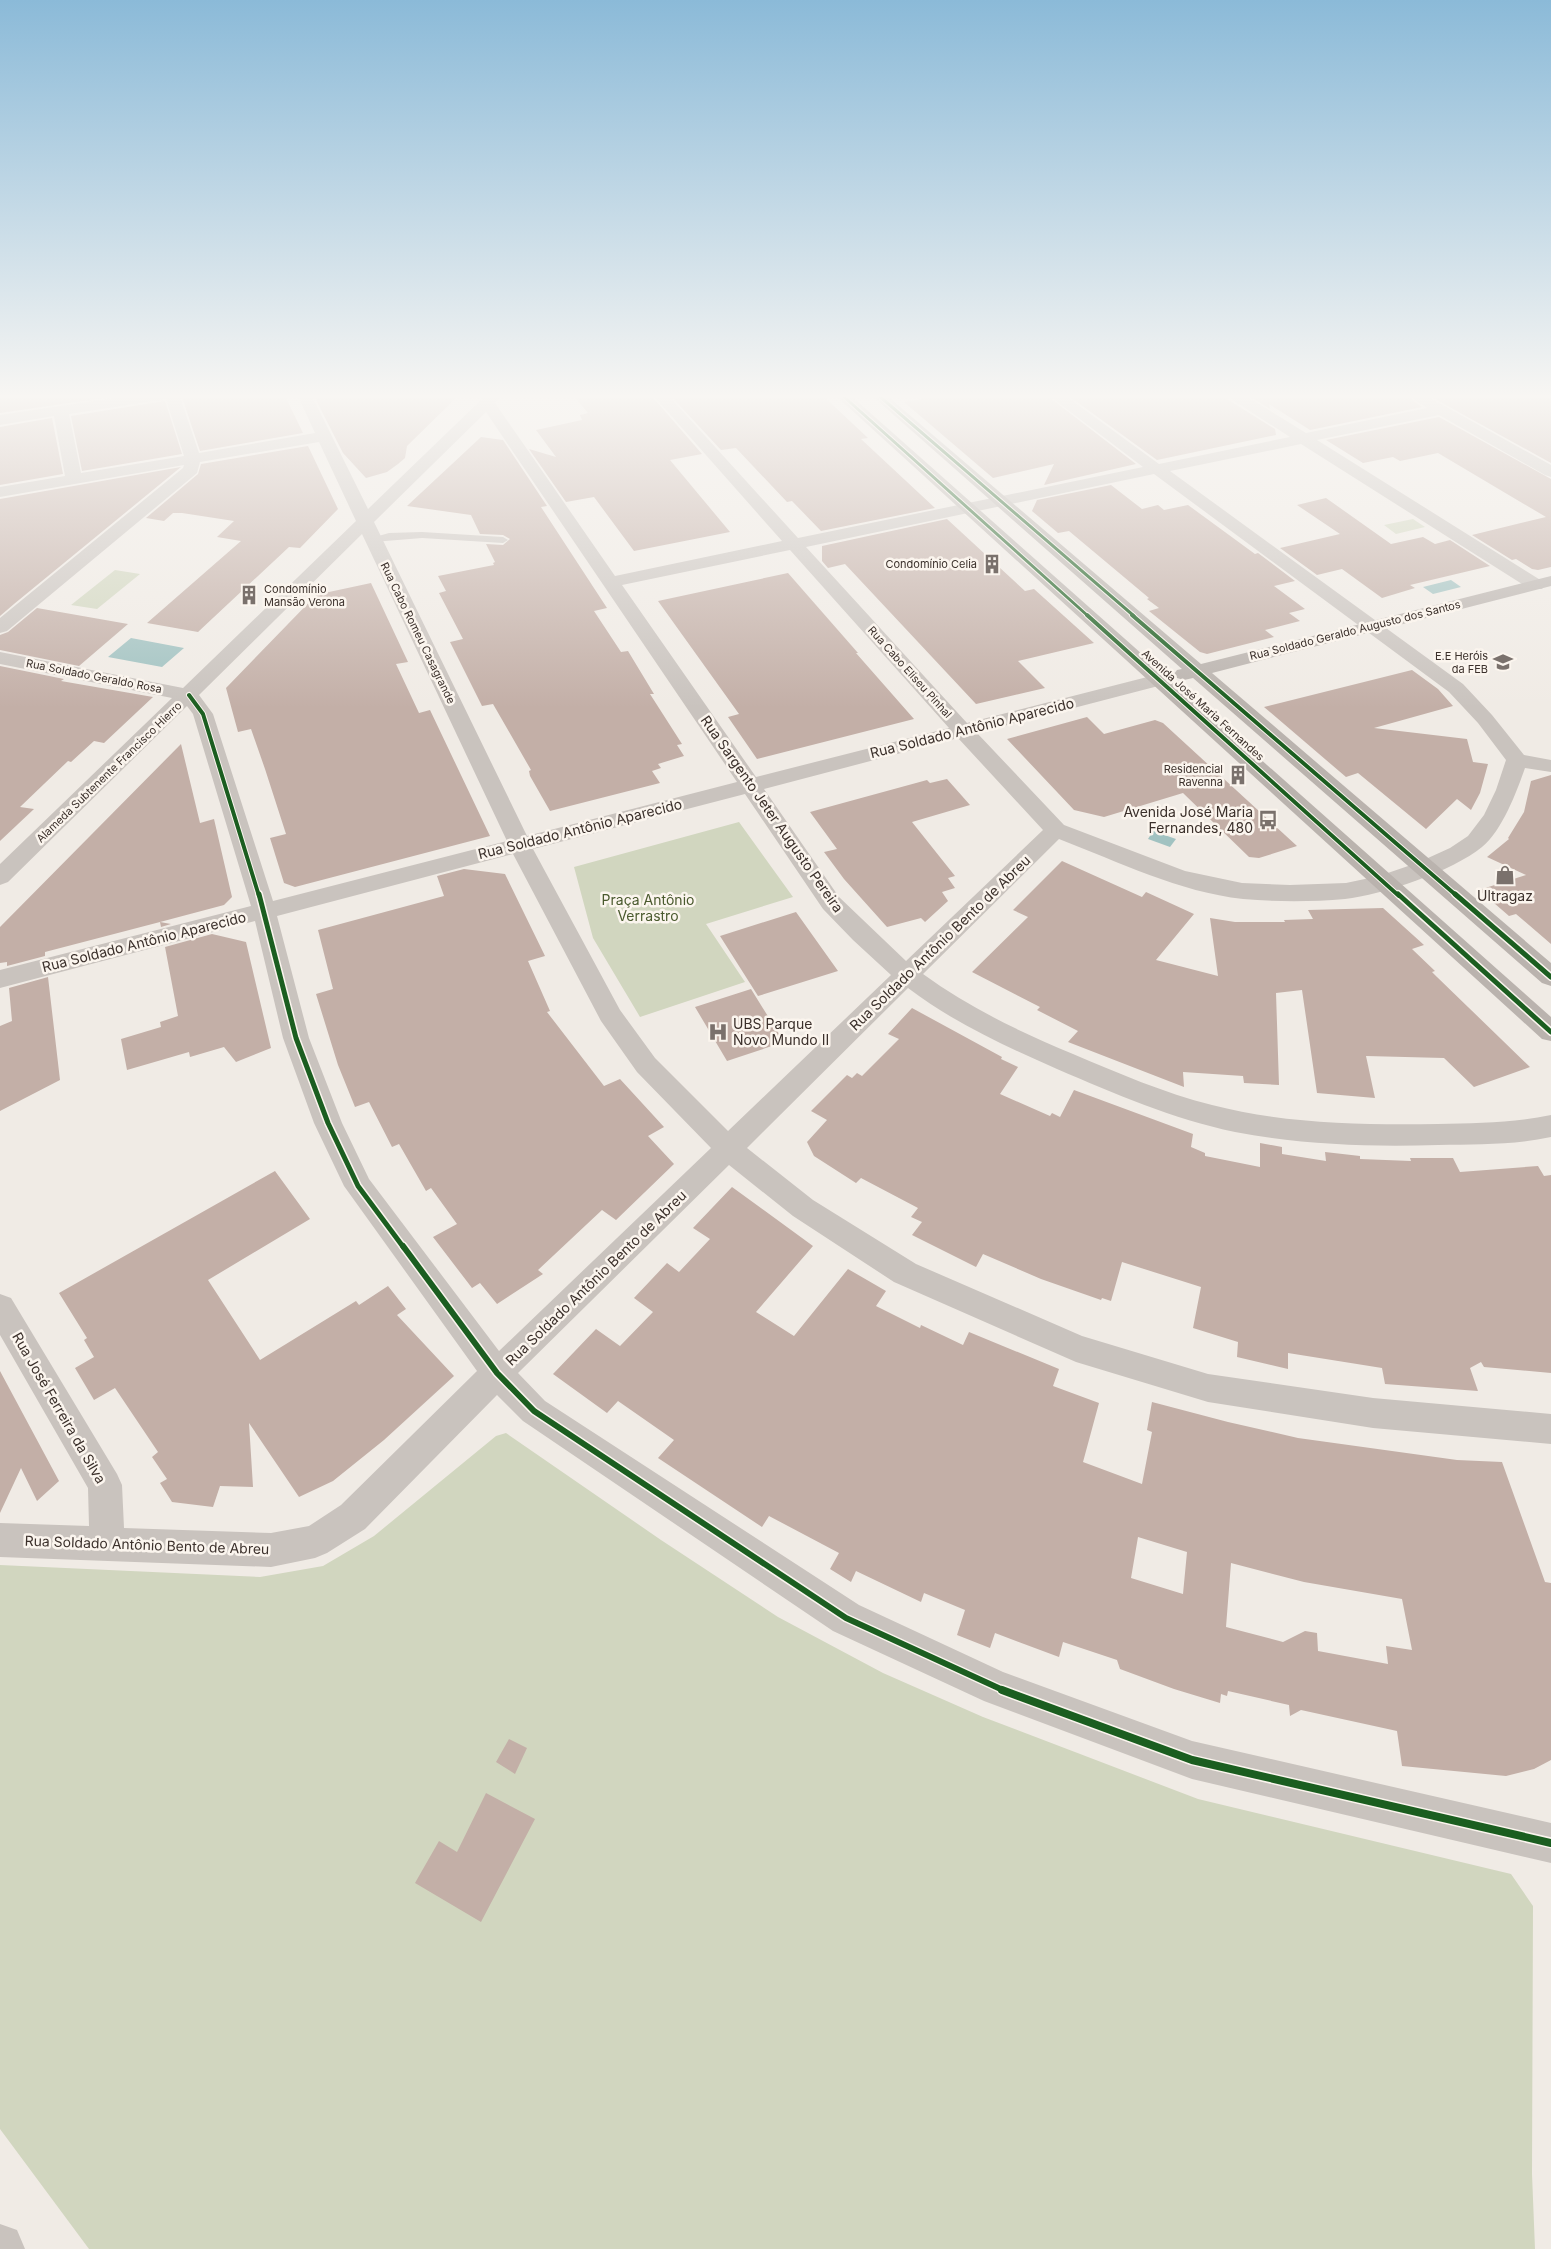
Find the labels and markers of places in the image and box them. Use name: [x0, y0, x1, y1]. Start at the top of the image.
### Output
building icon: Condomínio Celia: [981, 553, 1003, 575]
place label: Condomínio Celia: [885, 557, 977, 571]
place label: Condomínio Mansão Verona: [264, 582, 345, 609]
building icon: Condomínio Mansão Verona: [238, 584, 260, 606]
place label: E.E Heróis da FEB: [1435, 649, 1488, 676]
school or university icon: E.E Heróis da FEB: [1492, 651, 1514, 673]
place label: Residencial Ravenna: [1164, 762, 1223, 789]
building icon: Residencial Ravenna: [1227, 764, 1249, 786]
place label: Avenida José Maria Fernandes, 480: [1123, 803, 1253, 836]
bus stop icon: Avenida José Maria Fernandes, 480: [1257, 809, 1279, 831]
shop icon: Ultragaz: [1494, 864, 1516, 886]
place label: Ultragaz: [1477, 887, 1533, 904]
place label: UBS Parque Novo Mundo II: [733, 1015, 829, 1048]
hospital icon: UBS Parque Novo Mundo II: [707, 1021, 729, 1043]

